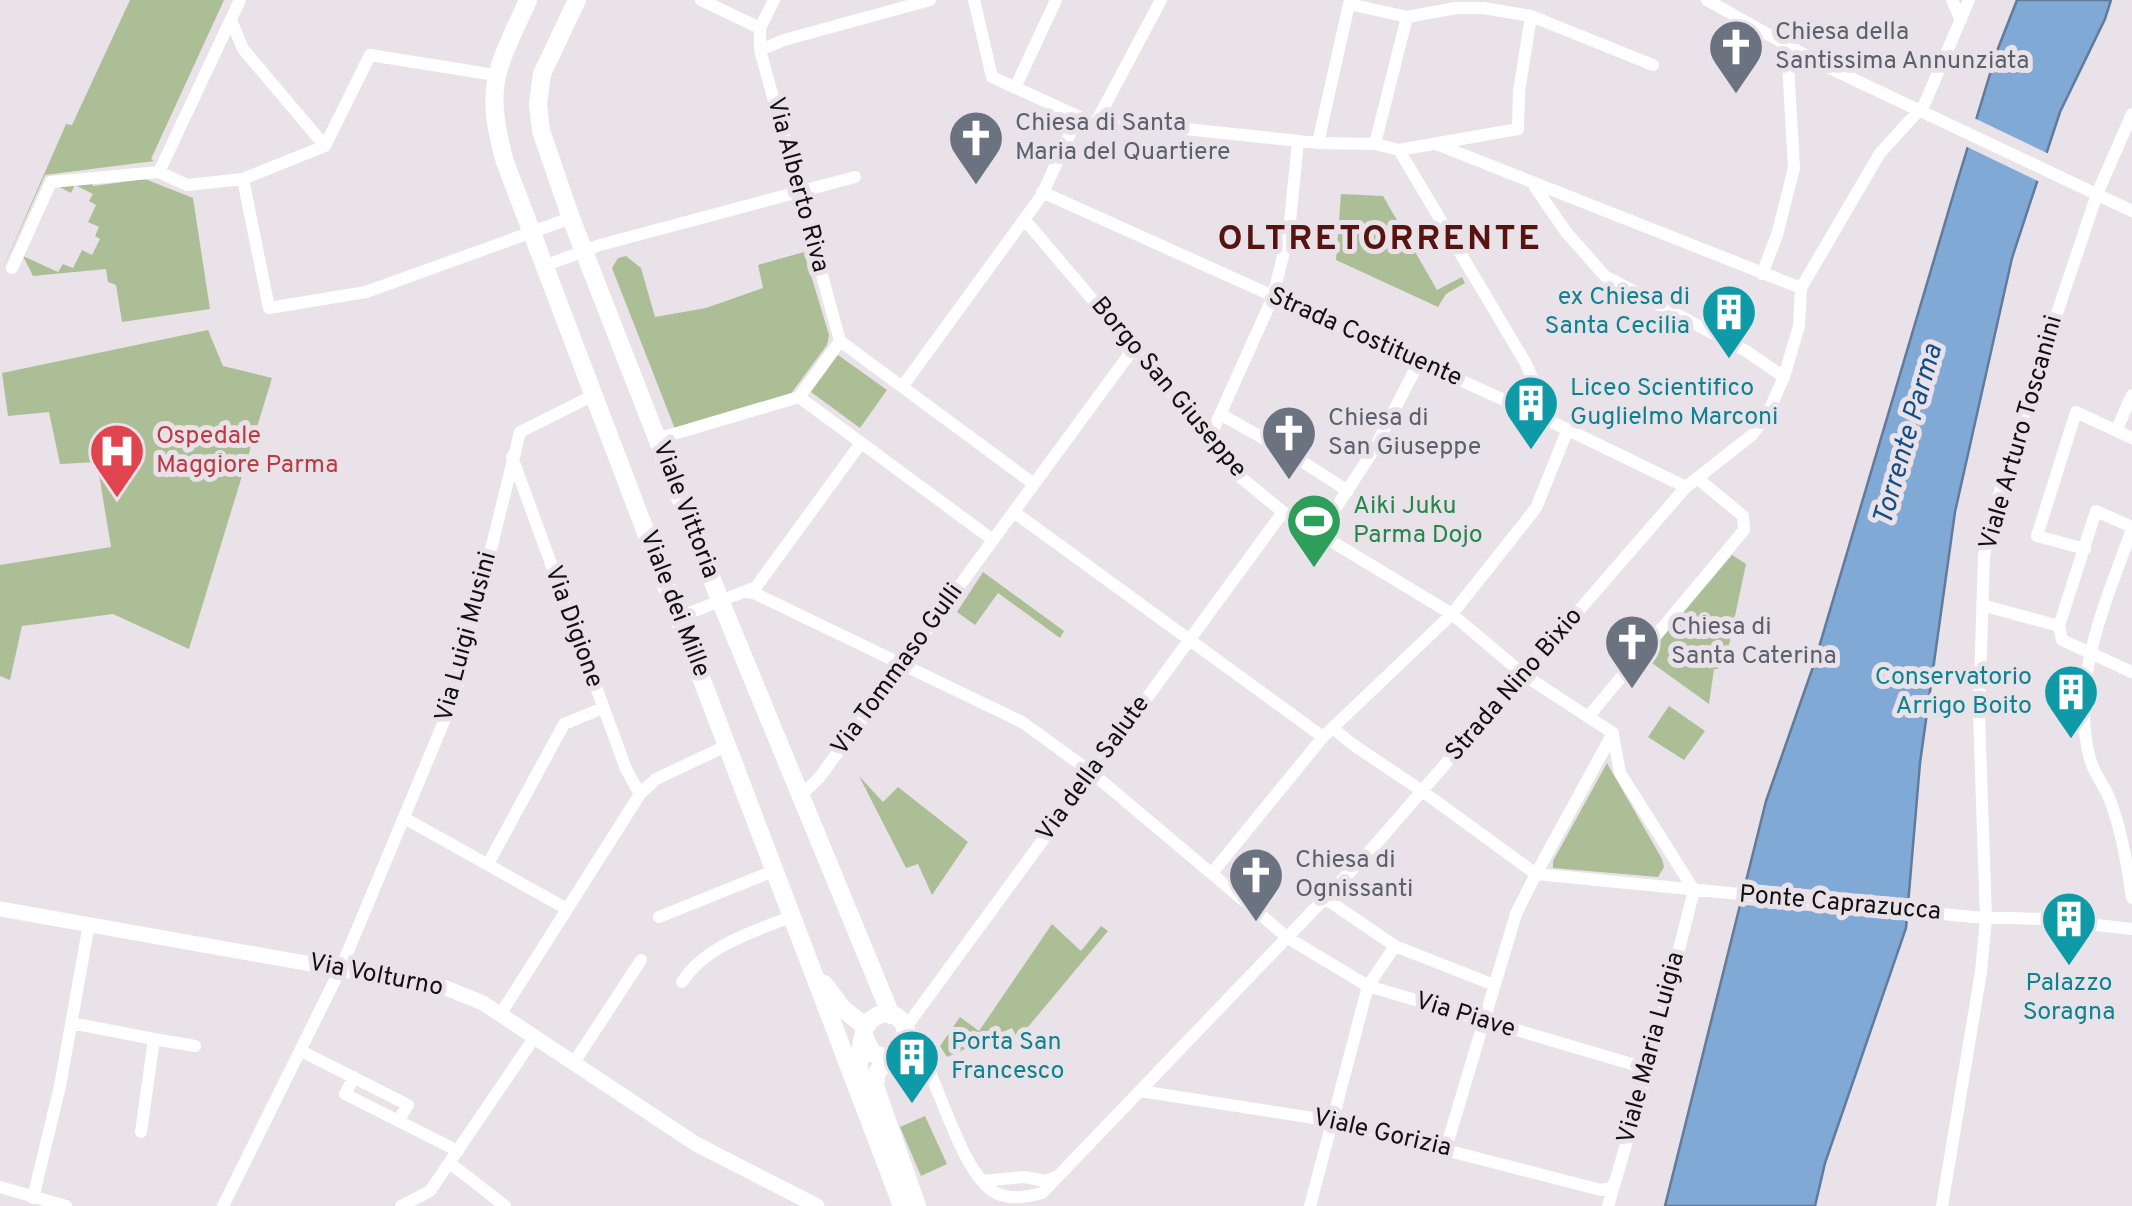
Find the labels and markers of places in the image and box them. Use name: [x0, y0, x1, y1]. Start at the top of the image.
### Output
church icon: Chiesa della Santissima Annunziata: [1706, 17, 1766, 96]
place label: Chiesa della Santissima Annunziata: [1775, 17, 2029, 78]
church icon: Chiesa di Santa Maria del Quartiere: [946, 108, 1006, 187]
place label: Chiesa di Santa Maria del Quartiere: [1015, 108, 1230, 169]
place label: ex Chiesa di Santa Cecilia: [1545, 282, 1690, 343]
building icon: ex Chiesa di Santa Cecilia: [1699, 282, 1759, 361]
building icon: Liceo Scientifico Guglielmo Marconi: [1501, 373, 1561, 452]
place label: Liceo Scientifico Guglielmo Marconi: [1570, 373, 1778, 434]
church icon: Chiesa di San Giuseppe: [1259, 403, 1319, 482]
place label: Chiesa di San Giuseppe: [1328, 403, 1481, 464]
hospital icon: Ospedale Maggiore Parma: [87, 421, 147, 500]
place label: Ospedale Maggiore Parma: [156, 421, 338, 482]
sports icon: Aiki Juku Parma Dojo: [1284, 491, 1344, 570]
place label: Aiki Juku Parma Dojo: [1353, 491, 1483, 552]
church icon: Chiesa di Santa Caterina: [1602, 612, 1662, 691]
place label: Chiesa di Santa Caterina: [1671, 612, 1837, 673]
place label: Conservatorio Arrigo Boito: [1875, 662, 2032, 723]
building icon: Conservatorio Arrigo Boito: [2041, 662, 2101, 741]
church icon: Chiesa di Ognissanti: [1226, 845, 1286, 924]
place label: Chiesa di Ognissanti: [1295, 845, 1413, 906]
building icon: Palazzo Soragna: [2039, 889, 2099, 968]
place label: Palazzo Soragna: [2023, 968, 2115, 1029]
building icon: Porta San Francesco: [882, 1027, 942, 1106]
place label: Porta San Francesco: [951, 1027, 1064, 1088]

